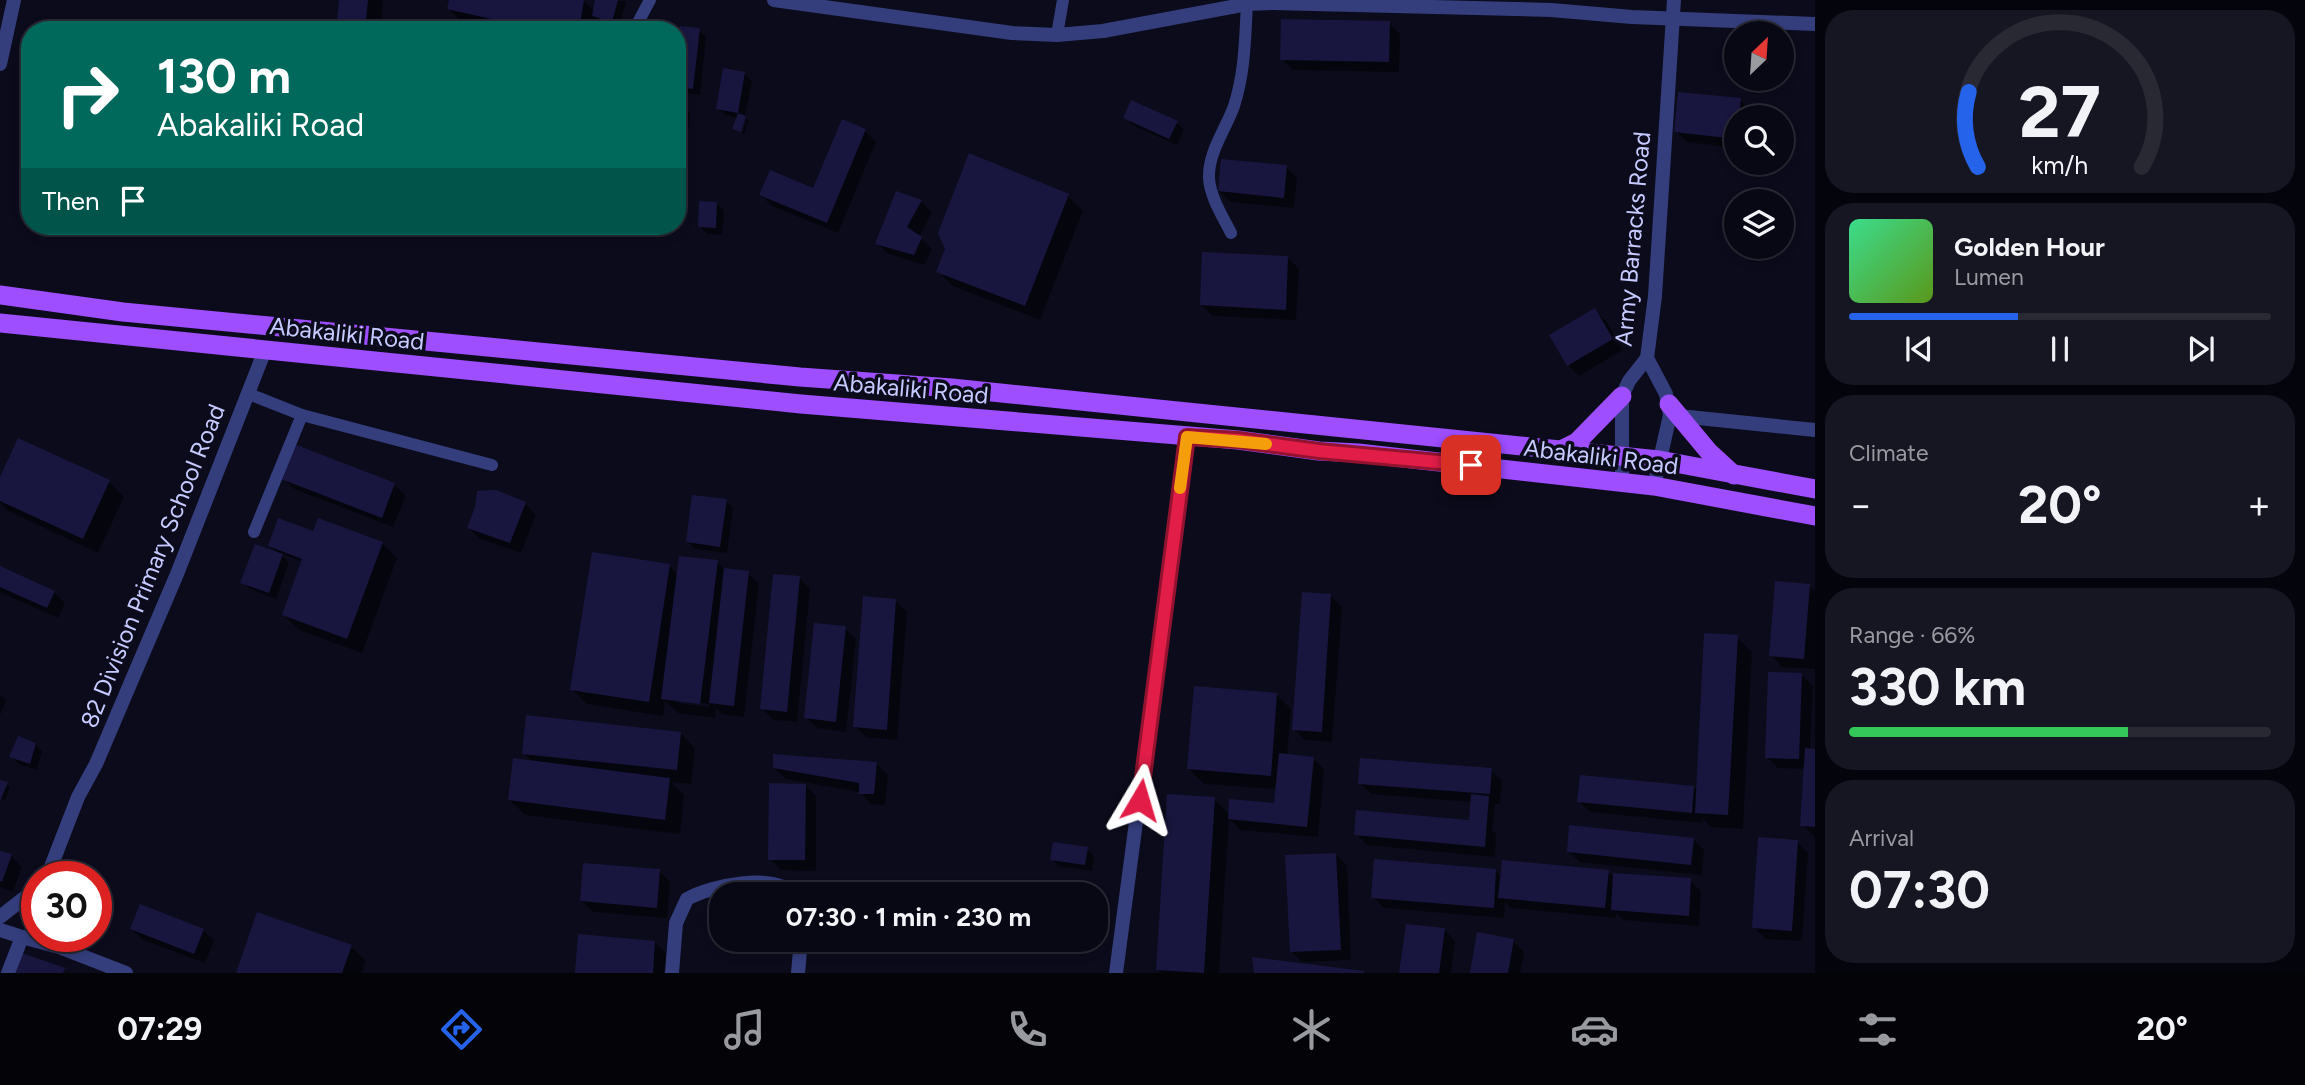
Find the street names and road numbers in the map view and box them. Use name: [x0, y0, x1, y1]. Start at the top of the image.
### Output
street label: Army Barracks Road: [1609, 130, 1656, 348]
street label: Abakaliki Road: [268, 311, 426, 356]
street label: Abakaliki Road: [832, 367, 990, 410]
street label: 82 Division Primary School Road: [74, 400, 231, 732]
street label: Abakaliki Road: [1522, 433, 1680, 480]

